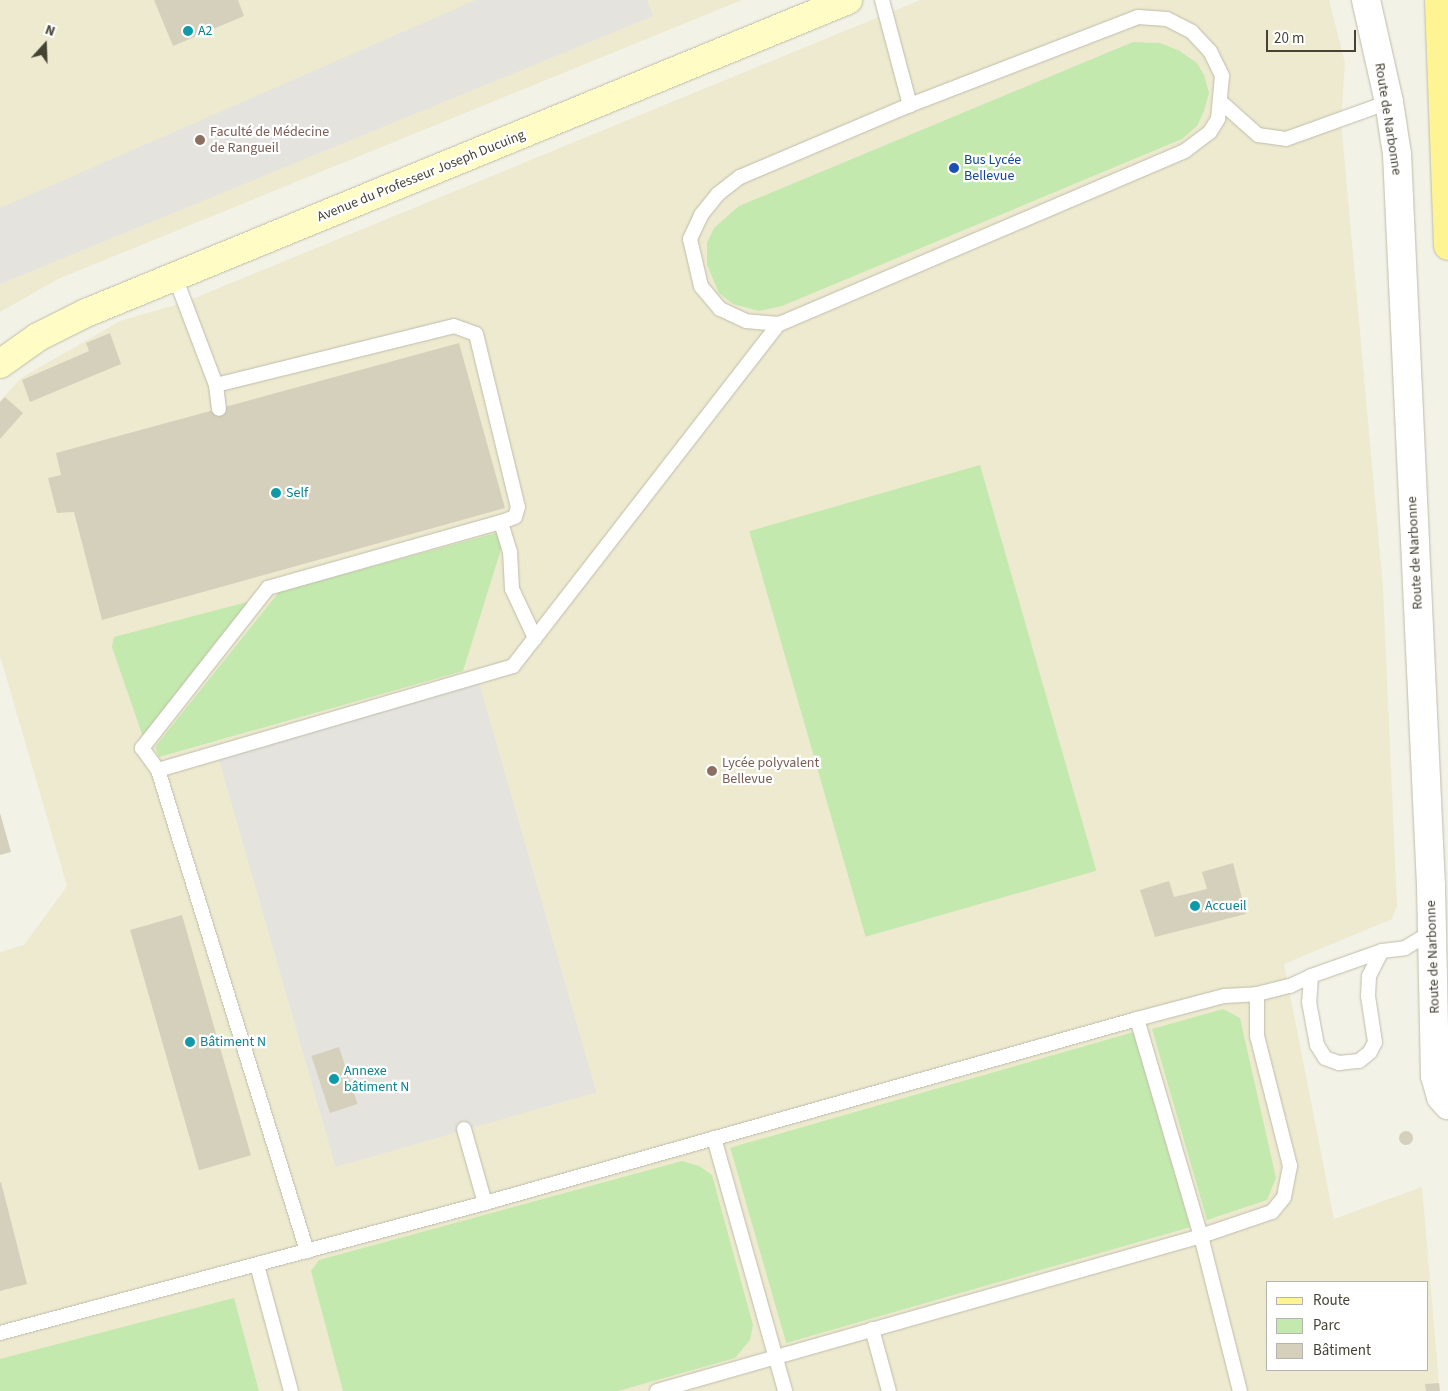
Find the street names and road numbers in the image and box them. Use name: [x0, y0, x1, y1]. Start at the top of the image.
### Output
street label: Route de Narbonne: [1371, 62, 1405, 176]
street label: Avenue du Professeur Joseph Ducuing: [315, 126, 527, 226]
street label: Route de Narbonne: [1404, 496, 1426, 610]
street label: Route de Narbonne: [1423, 900, 1443, 1014]

